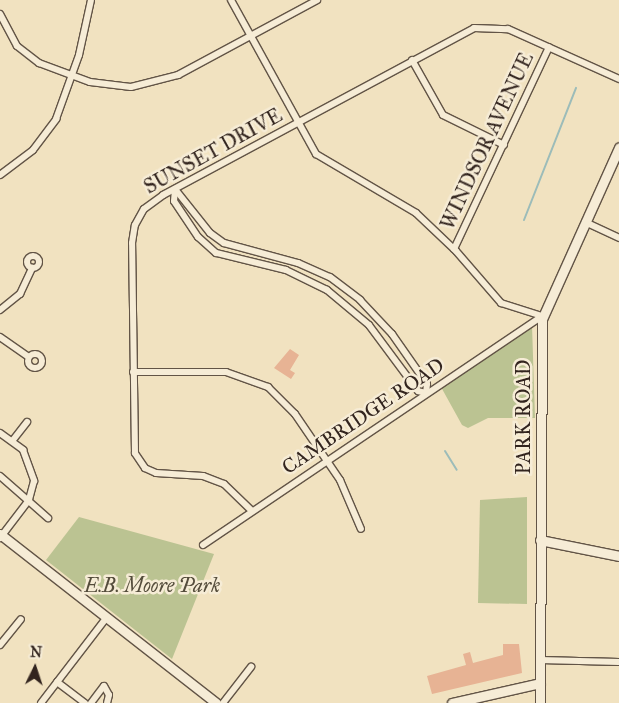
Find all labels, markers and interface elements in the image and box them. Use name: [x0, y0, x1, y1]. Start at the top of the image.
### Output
street label: WINDSOR AVENUE: [435, 49, 539, 233]
street label: SUNSET DRIVE: [140, 103, 286, 199]
street label: CAMBRIDGE ROAD: [277, 353, 449, 479]
street label: PARK ROAD: [511, 360, 535, 474]
park label: E.B. Moore Park: [84, 573, 220, 597]
north arrow: [10, 643, 60, 693]
text: N: [30, 644, 43, 661]

